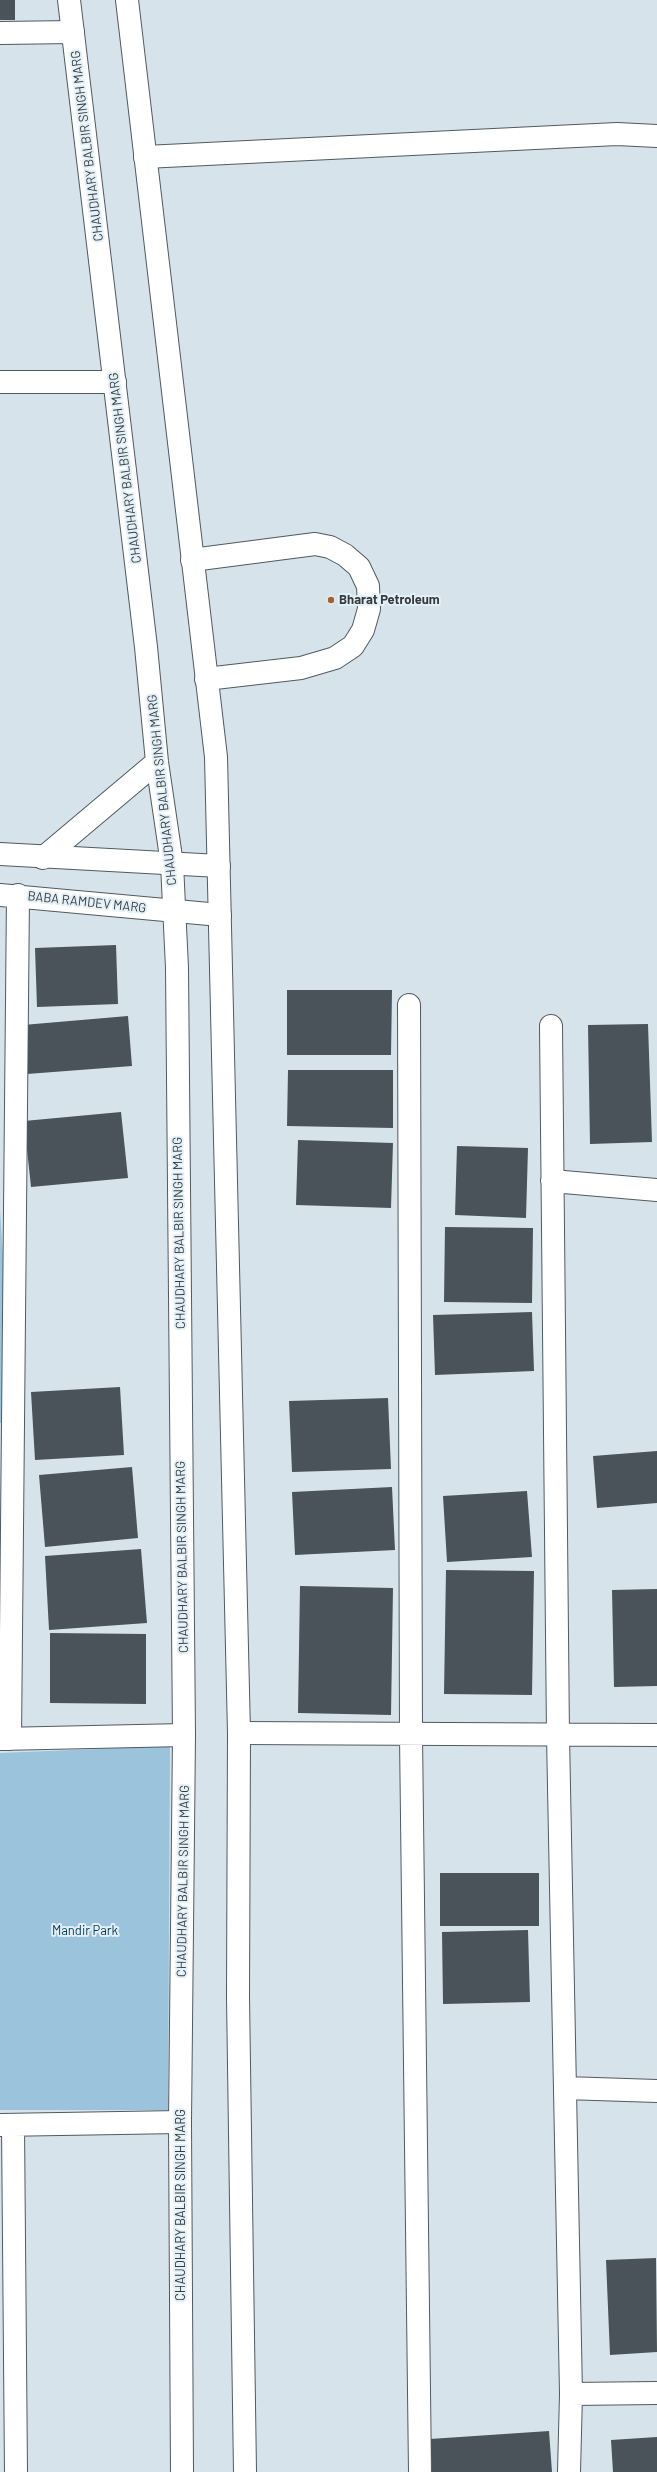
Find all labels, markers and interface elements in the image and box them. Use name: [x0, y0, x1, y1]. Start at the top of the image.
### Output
street label: CHAUDHARY BALBIR SINGH MARG: [68, 50, 106, 242]
street label: CHAUDHARY BALBIR SINGH MARG: [106, 372, 144, 564]
place label: Bharat Petroleum: [339, 592, 440, 608]
marker: Bharat Petroleum: [326, 595, 336, 605]
street label: CHAUDHARY BALBIR SINGH MARG: [144, 694, 180, 886]
street label: BABA RAMDEV MARG: [27, 888, 147, 916]
street label: CHAUDHARY BALBIR SINGH MARG: [170, 1137, 188, 1329]
street label: CHAUDHARY BALBIR SINGH MARG: [173, 1461, 191, 1653]
street label: CHAUDHARY BALBIR SINGH MARG: [174, 1785, 192, 1977]
park label: Mandir Park: [52, 1923, 118, 1939]
street label: CHAUDHARY BALBIR SINGH MARG: [173, 2109, 189, 2301]

